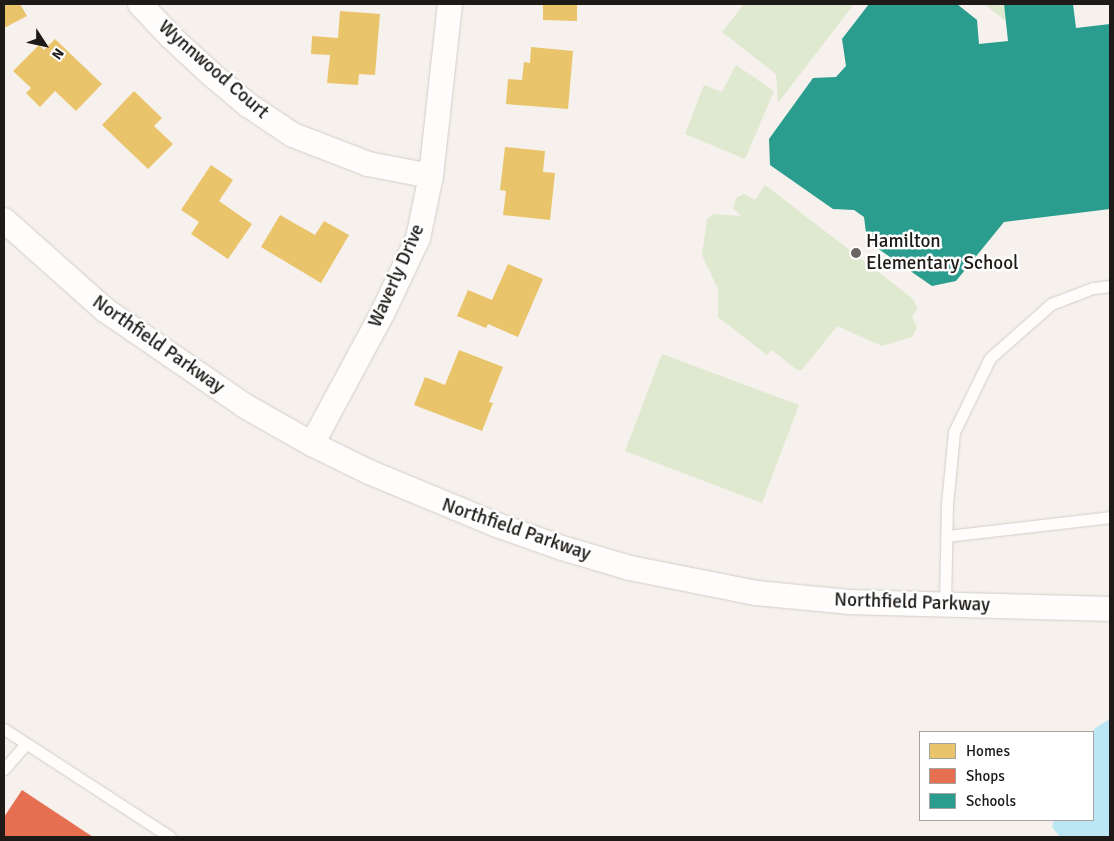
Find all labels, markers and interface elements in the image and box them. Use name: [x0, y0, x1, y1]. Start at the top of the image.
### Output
street label: Wynnwood Court: [153, 16, 273, 124]
north arrow: [20, 20, 70, 70]
text: N: [48, 45, 67, 63]
street label: Waverly Drive: [364, 221, 430, 331]
place label: Hamilton Elementary School: [866, 231, 1019, 275]
marker: Hamilton Elementary School: [850, 247, 862, 259]
street label: Northfield Parkway: [88, 291, 228, 399]
street label: Northfield Parkway: [439, 494, 593, 566]
street label: Northfield Parkway: [834, 589, 990, 617]
legend: [919, 731, 1094, 821]
text: Homes: [966, 742, 1010, 760]
text: Shops: [966, 767, 1005, 785]
text: Schools: [966, 792, 1016, 810]

